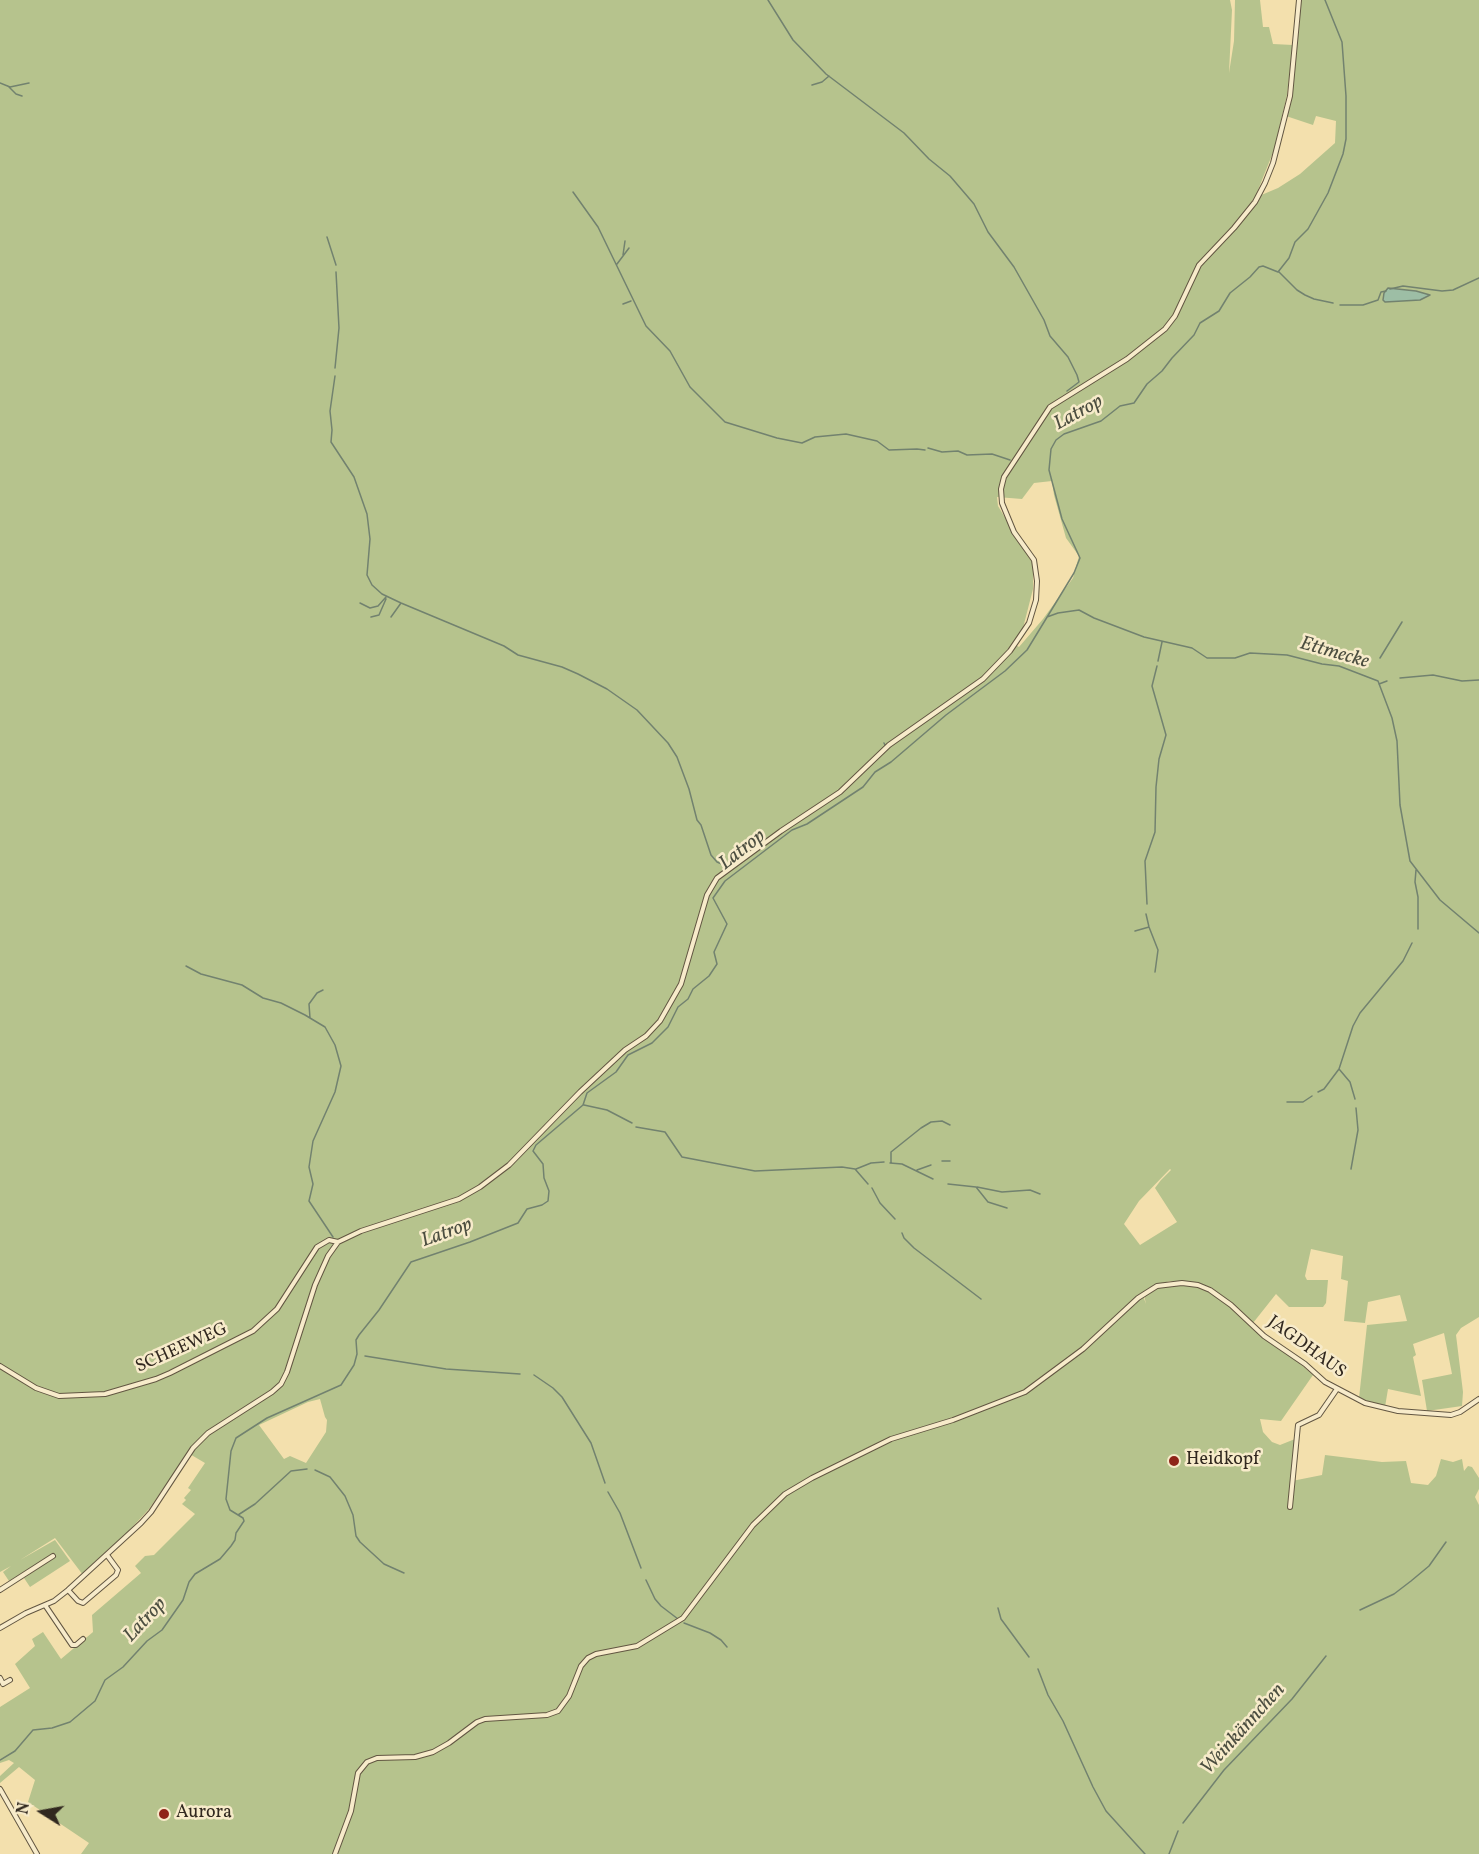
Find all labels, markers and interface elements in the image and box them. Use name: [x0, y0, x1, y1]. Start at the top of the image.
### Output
water label: Latrop: [1050, 391, 1108, 437]
water label: Ettmecke: [1297, 633, 1371, 675]
water label: Latrop: [715, 825, 771, 877]
water label: Latrop: [418, 1214, 476, 1254]
street label: JAGDHAUS: [1262, 1312, 1350, 1384]
street label: SCHEEWEG: [133, 1319, 231, 1379]
place label: Heidkopf: [1186, 1450, 1259, 1472]
marker: Heidkopf: [1167, 1454, 1181, 1468]
water label: Latrop: [119, 1594, 173, 1648]
water label: Weinkännchen: [1197, 1679, 1291, 1781]
north arrow: [12, 1782, 72, 1842]
text: N: [12, 1801, 36, 1816]
place label: Aurora: [176, 1803, 232, 1825]
marker: Aurora: [157, 1807, 171, 1821]

